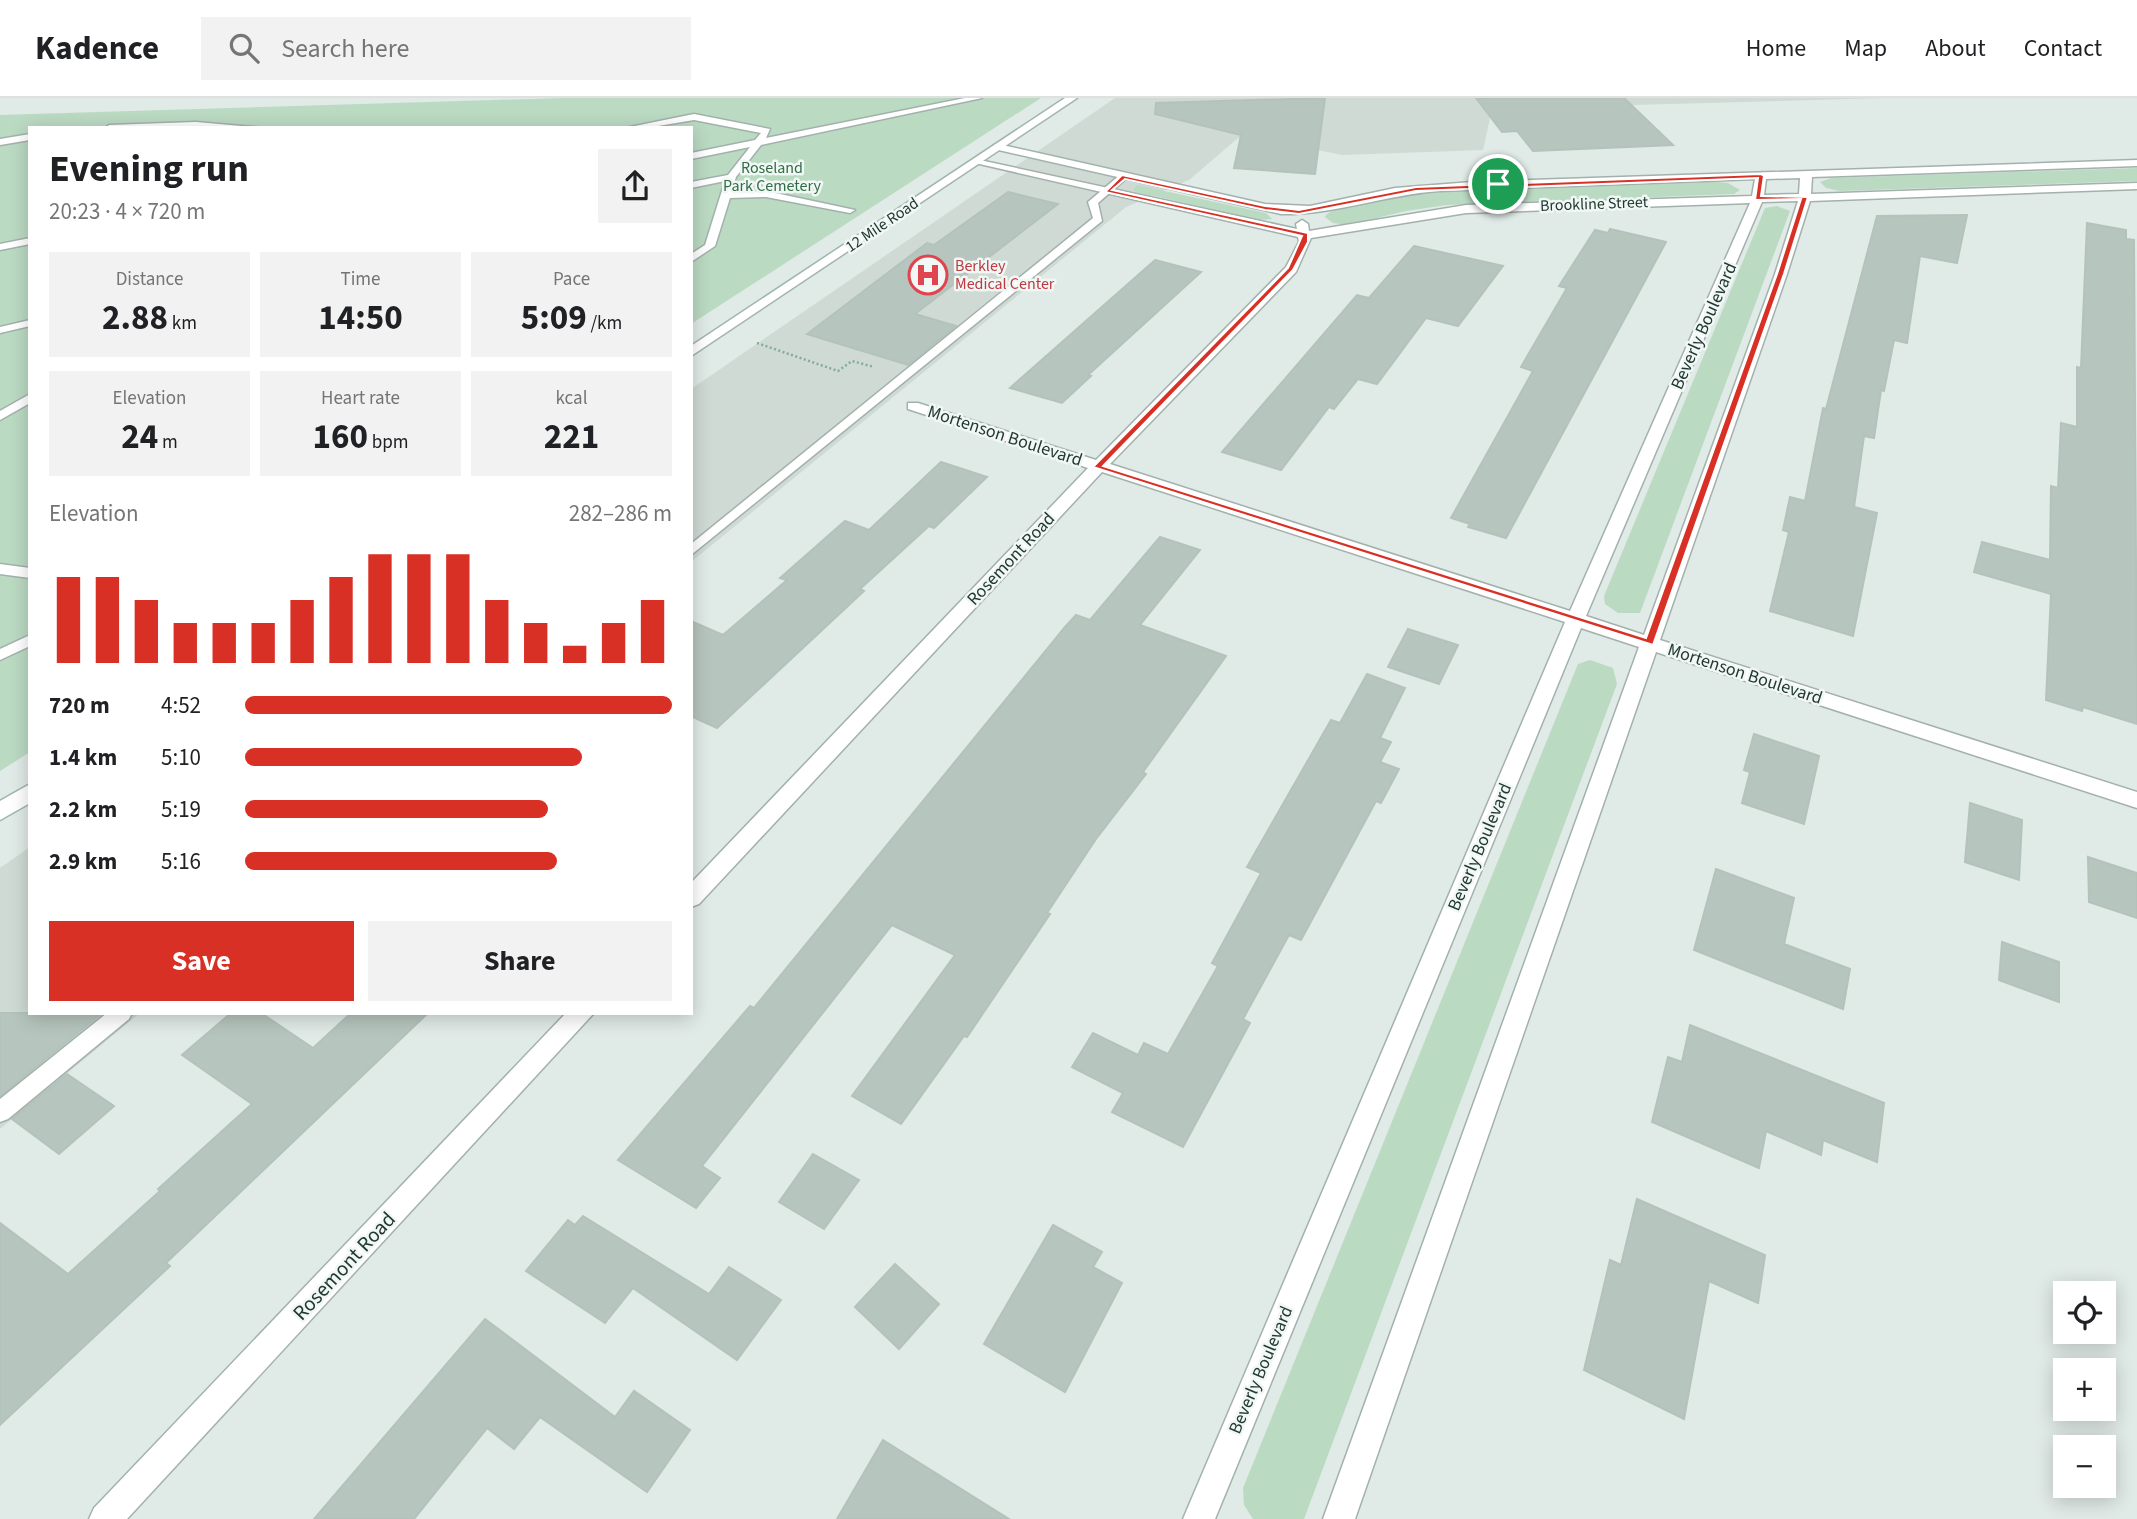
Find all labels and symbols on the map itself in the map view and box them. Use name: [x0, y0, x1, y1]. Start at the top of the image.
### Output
pin: [1468, 154, 1528, 214]
park label: Roseland Park Cemetery: [723, 157, 821, 197]
street label: Brookline Street: [1540, 191, 1649, 217]
street label: 12 Mile Road: [841, 192, 923, 258]
hospital icon: Berkley Medical Center: [907, 254, 949, 296]
place label: Berkley Medical Center: [955, 255, 1055, 295]
street label: Beverly Boulevard: [1665, 259, 1743, 393]
street label: Mortenson Boulevard: [924, 399, 1086, 473]
street label: Rosemont Road: [961, 507, 1061, 611]
street label: Mortenson Boulevard: [1664, 637, 1826, 711]
street label: Beverly Boulevard: [1442, 779, 1518, 915]
street label: Rosemont Road: [286, 1205, 402, 1327]
street label: Beverly Boulevard: [1223, 1302, 1299, 1438]

